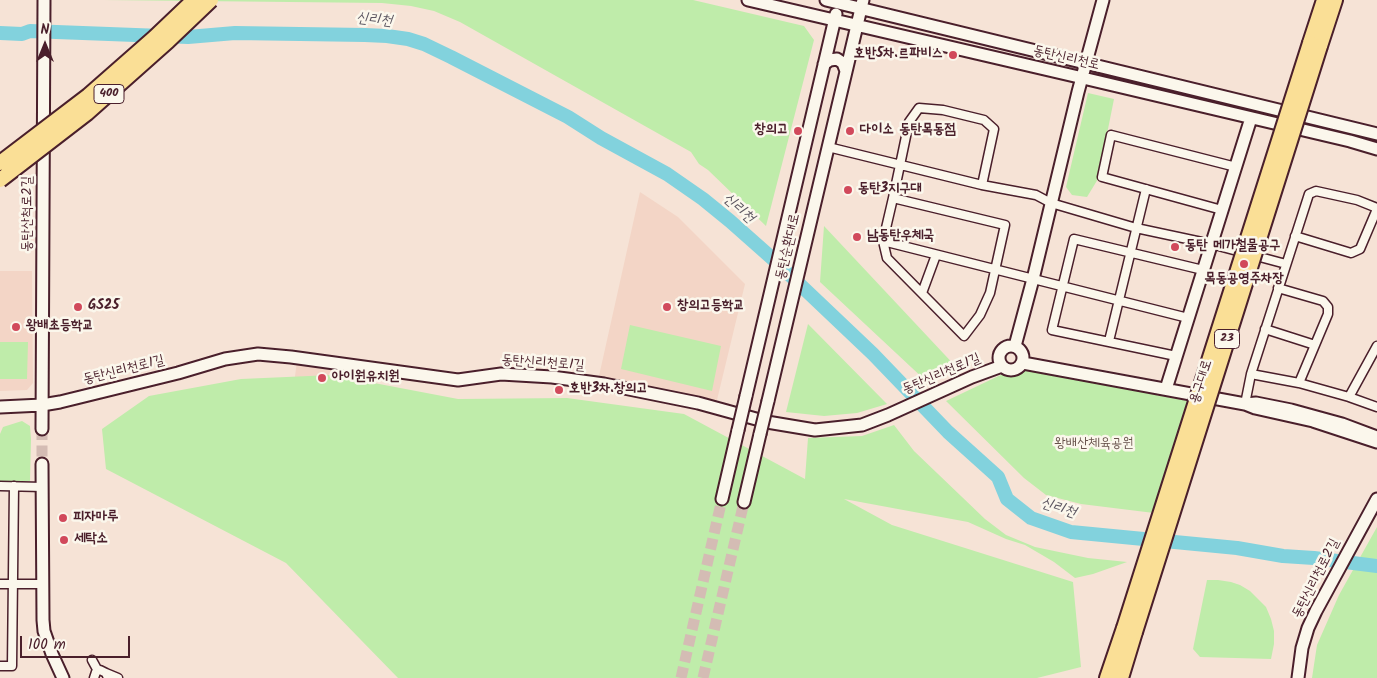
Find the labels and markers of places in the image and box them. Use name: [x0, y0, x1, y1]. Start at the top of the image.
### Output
place label: 호반5차.르파비스: [854, 47, 943, 63]
marker: 호반5차.르파비스: [947, 49, 959, 61]
place label: 창의고: [754, 123, 788, 139]
place label: 다이소 동탄목동점: [860, 123, 956, 139]
marker: 창의고: [792, 125, 804, 137]
marker: 다이소 동탄목동점: [844, 125, 856, 137]
place label: 동탄3지구대: [858, 182, 922, 198]
marker: 동탄3지구대: [842, 184, 854, 196]
place label: 남동탄우체국: [867, 229, 935, 245]
marker: 남동탄우체국: [851, 231, 863, 243]
place label: 동탄 메가철물공구: [1185, 239, 1281, 255]
marker: 동탄 메가철물공구: [1169, 241, 1181, 253]
marker: 목동공영주차장: [1238, 258, 1250, 270]
place label: 목동공영주차장: [1205, 272, 1283, 288]
place label: GS25: [88, 299, 119, 315]
place label: 창의고등학교: [677, 299, 745, 315]
marker: GS25: [72, 301, 84, 313]
marker: 창의고등학교: [661, 301, 673, 313]
place label: 왕배초등학교: [26, 319, 94, 335]
marker: 왕배초등학교: [10, 321, 22, 333]
place label: 아이원유치원: [332, 370, 400, 386]
marker: 아이원유치원: [316, 372, 328, 384]
place label: 호반3차.창의고: [569, 382, 648, 398]
marker: 호반3차.창의고: [553, 384, 565, 396]
place label: 피자마루: [73, 510, 118, 526]
marker: 피자마루: [57, 512, 69, 524]
place label: 세탁소: [74, 532, 108, 548]
marker: 세탁소: [58, 534, 70, 546]

